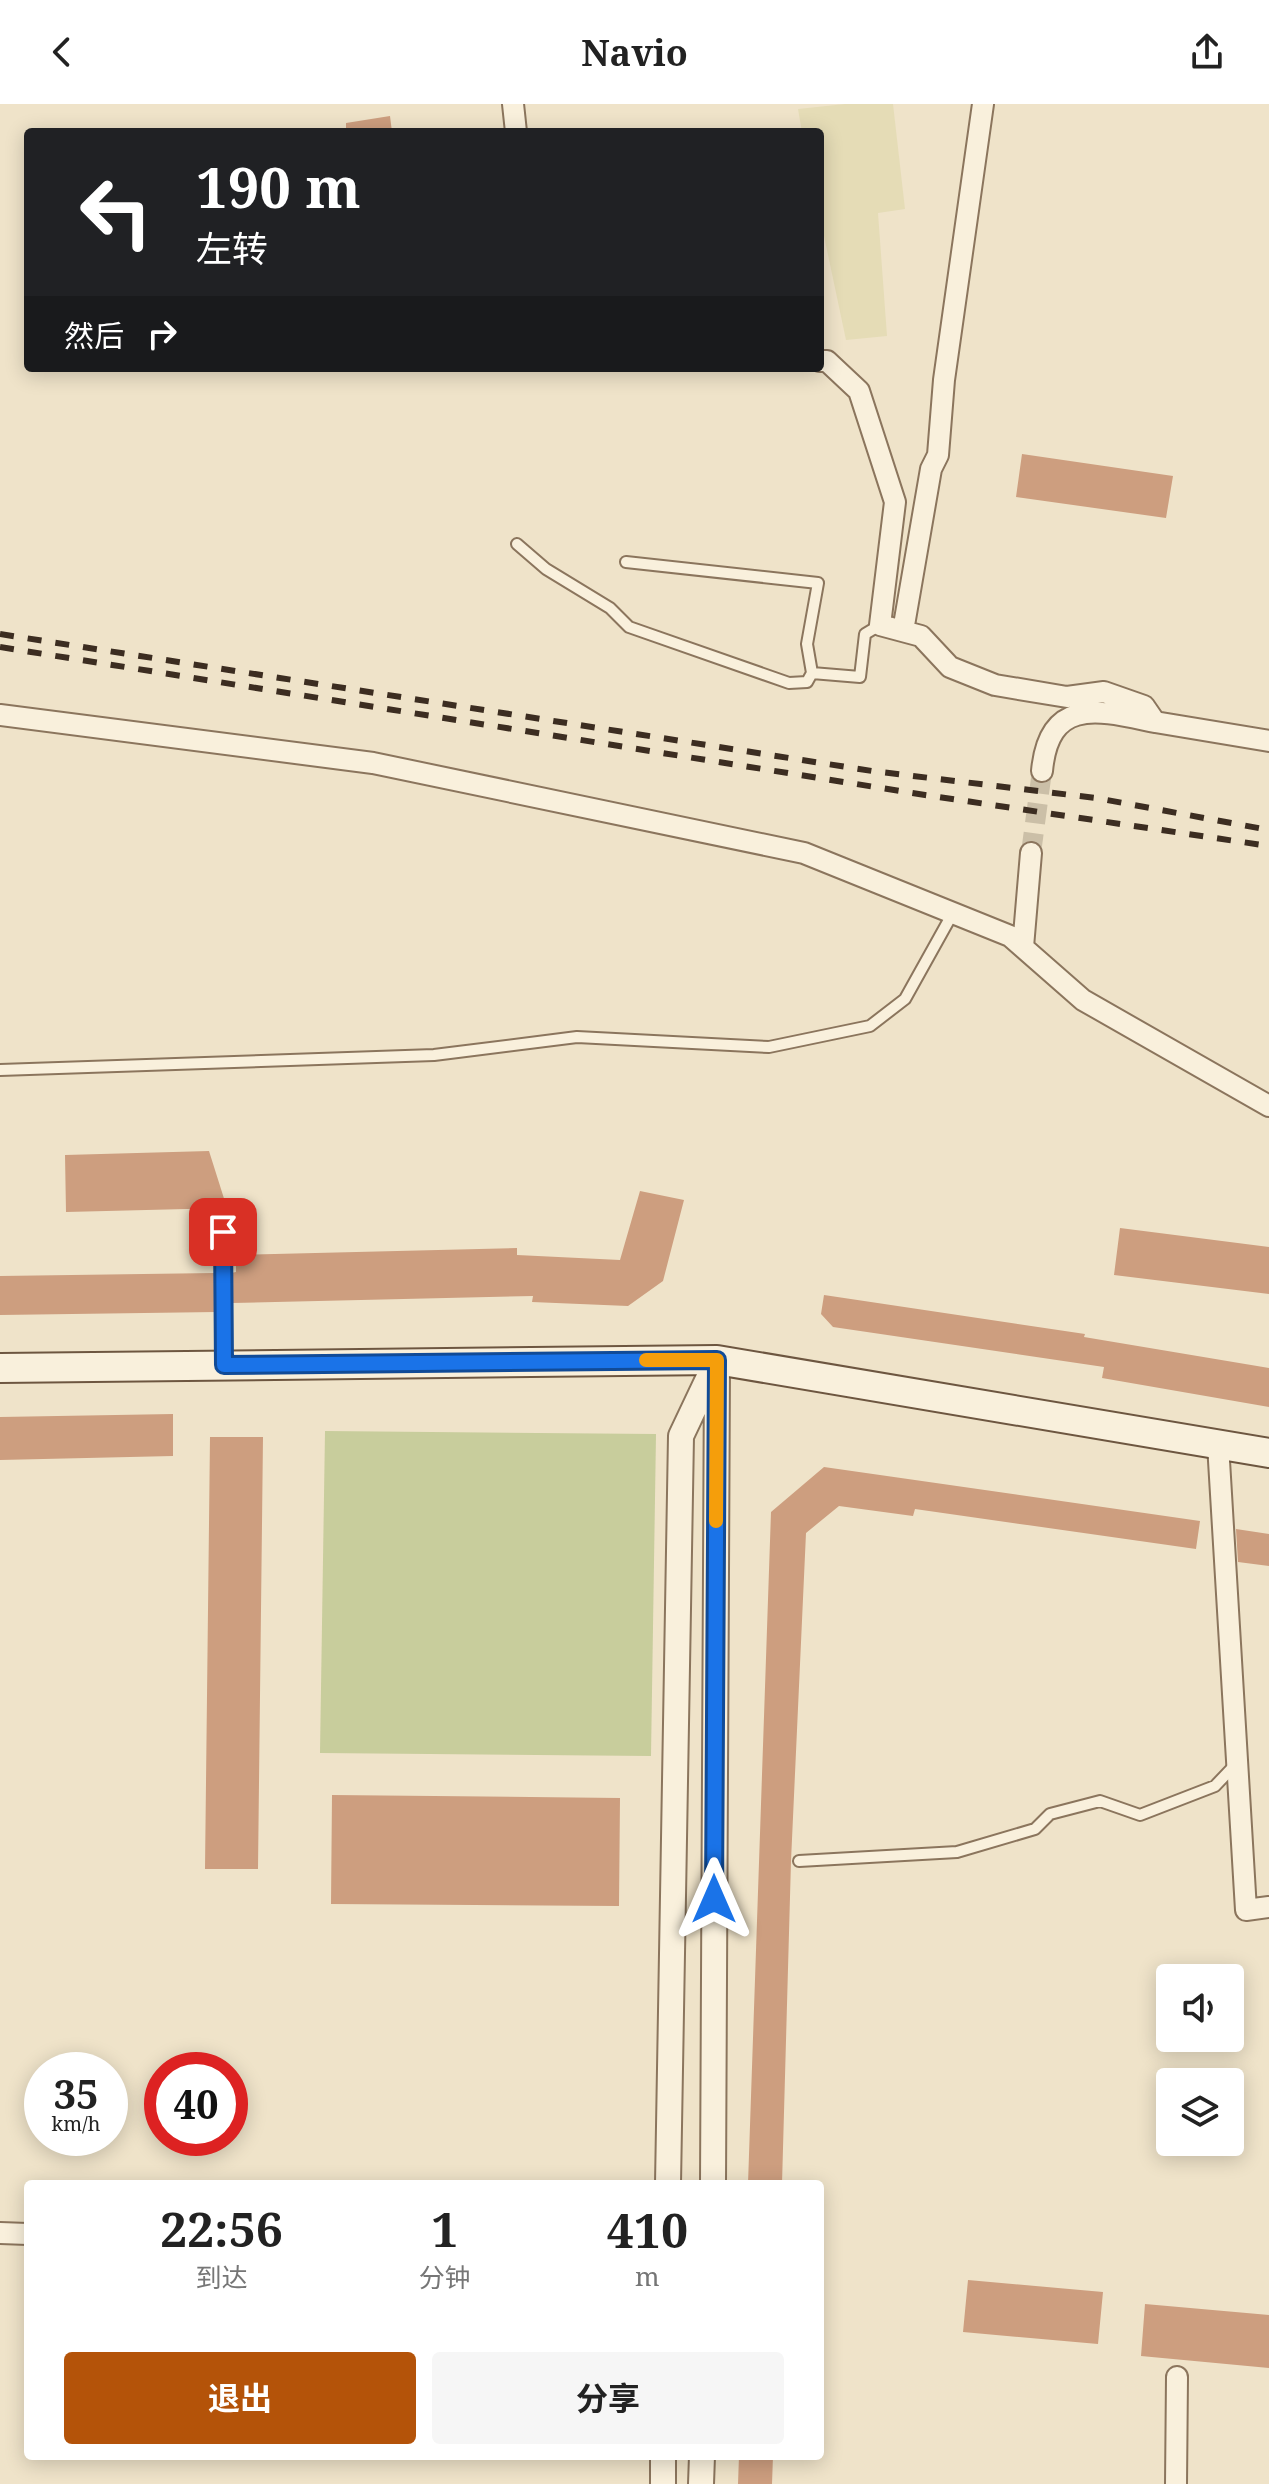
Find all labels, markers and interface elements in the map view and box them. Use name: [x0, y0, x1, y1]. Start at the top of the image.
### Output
text: Navio: [581, 28, 688, 77]
icon: back: [40, 30, 84, 74]
icon: share: [1185, 30, 1229, 74]
text: 190 m: [196, 148, 361, 224]
icon: left: [64, 160, 168, 264]
text: 左转: [196, 224, 268, 273]
icon: right: [140, 312, 184, 356]
text: 然后: [64, 315, 124, 356]
pin: [189, 1198, 257, 1266]
icon: arrive: [201, 1210, 245, 1254]
position arrow: [672, 1857, 756, 1941]
map controls: [1156, 1964, 1244, 2156]
button: sound: [1156, 1964, 1244, 2052]
speed limit sign: 40: [144, 2052, 248, 2156]
text: 35: [53, 2066, 99, 2121]
button: layers: [1156, 2068, 1244, 2156]
text: km/h: [51, 2110, 101, 2137]
text: 22:56: [160, 2196, 283, 2261]
text: 1: [431, 2196, 458, 2261]
text: 410: [607, 2197, 688, 2262]
text: m: [635, 2258, 660, 2294]
text: 到达: [195, 2259, 247, 2295]
text: 分钟: [419, 2259, 471, 2295]
button: 退出: [64, 2352, 416, 2444]
button: 分享: [432, 2352, 784, 2444]

